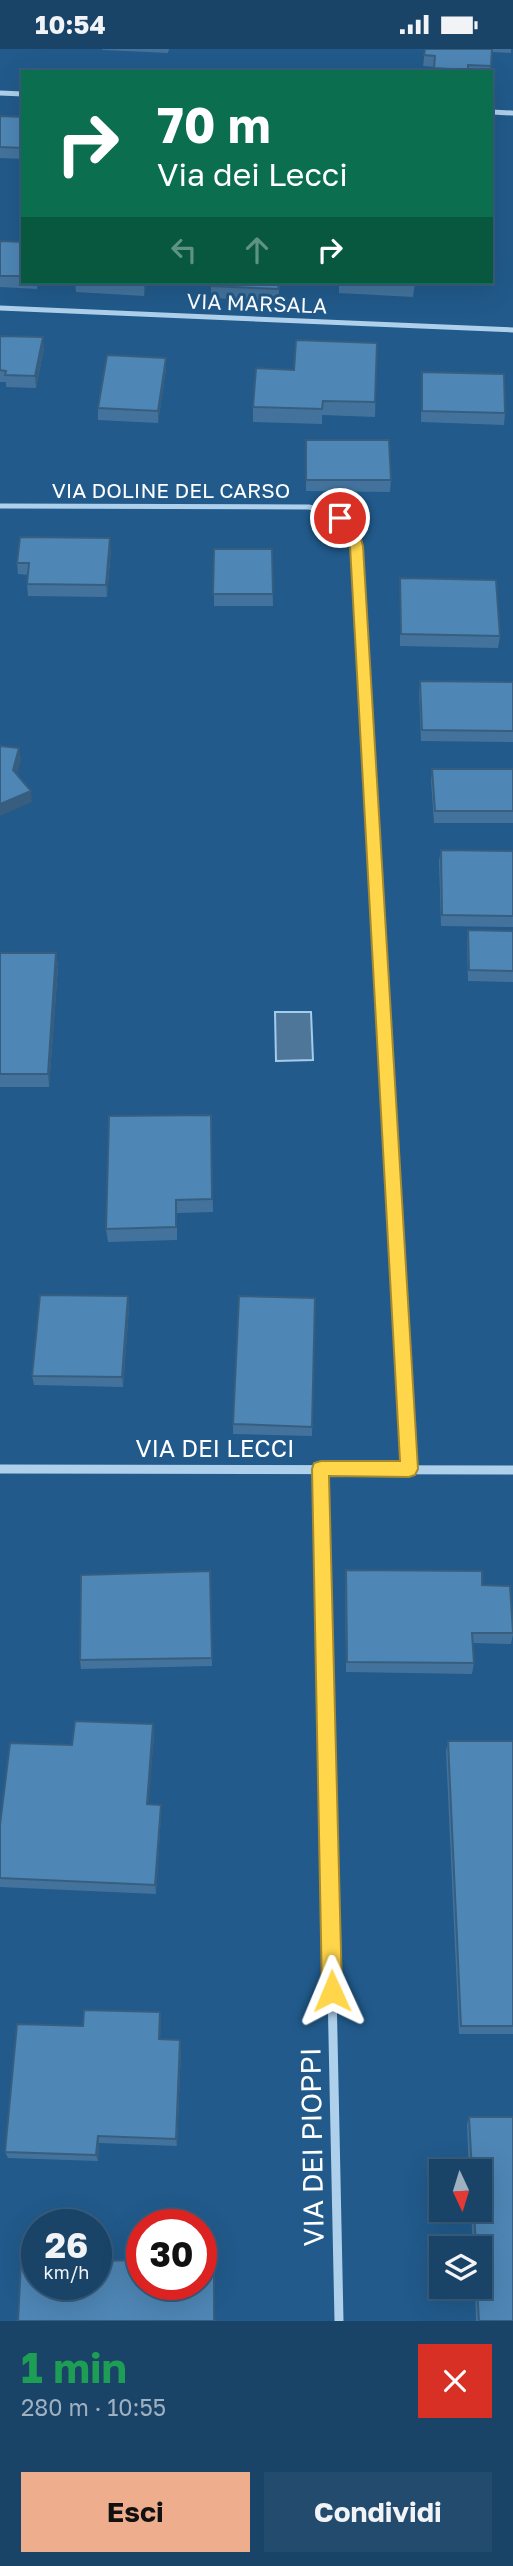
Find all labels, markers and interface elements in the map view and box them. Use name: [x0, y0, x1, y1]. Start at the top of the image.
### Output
text: 10:54: [35, 9, 106, 40]
text: 70 m: [157, 95, 271, 154]
icon: right: [42, 98, 133, 189]
text: Via dei Lecci: [157, 155, 348, 193]
icon: left: [165, 231, 203, 269]
icon: ahead: [238, 231, 276, 269]
icon: right: [311, 231, 349, 269]
street label: VIA MARSALA: [186, 288, 328, 318]
street label: VIA DOLINE DEL CARSO: [52, 477, 290, 503]
pin: [310, 488, 370, 548]
icon: arrive: [321, 499, 359, 537]
street label: VIA DEI LECCI: [135, 1433, 295, 1462]
position arrow: [295, 1954, 369, 2028]
street label: VIA DEI PIOPPI: [293, 2047, 330, 2247]
north arrow: [429, 2159, 492, 2223]
map controls: [429, 2159, 492, 2299]
speed limit sign: 30: [126, 2209, 217, 2300]
text: 26: [45, 2224, 88, 2266]
button: layers: [429, 2236, 492, 2299]
text: km/h: [44, 2261, 89, 2283]
text: 1 min: [21, 2342, 127, 2392]
button: close: [418, 2344, 492, 2418]
text: 280 m · 10:55: [21, 2393, 166, 2421]
button: Esci: [21, 2472, 250, 2552]
button: Condividi: [264, 2472, 492, 2552]

